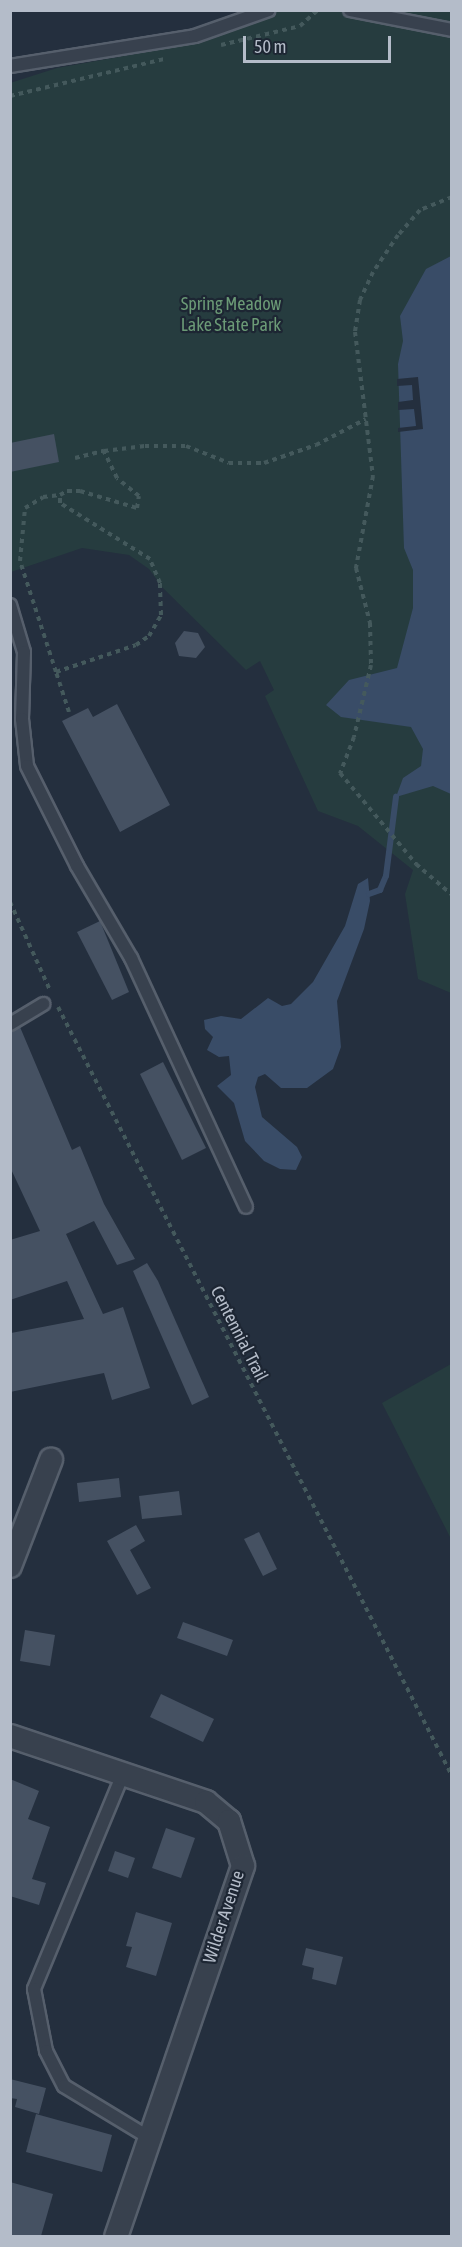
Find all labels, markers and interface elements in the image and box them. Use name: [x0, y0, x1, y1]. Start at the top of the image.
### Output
scale bar: [246, 24, 394, 62]
text: 50 m: [254, 36, 286, 57]
park label: Spring Meadow Lake State Park: [181, 294, 281, 336]
street label: Centennial Trail: [206, 1283, 272, 1385]
street label: Wilder Avenue: [199, 1868, 249, 1966]

